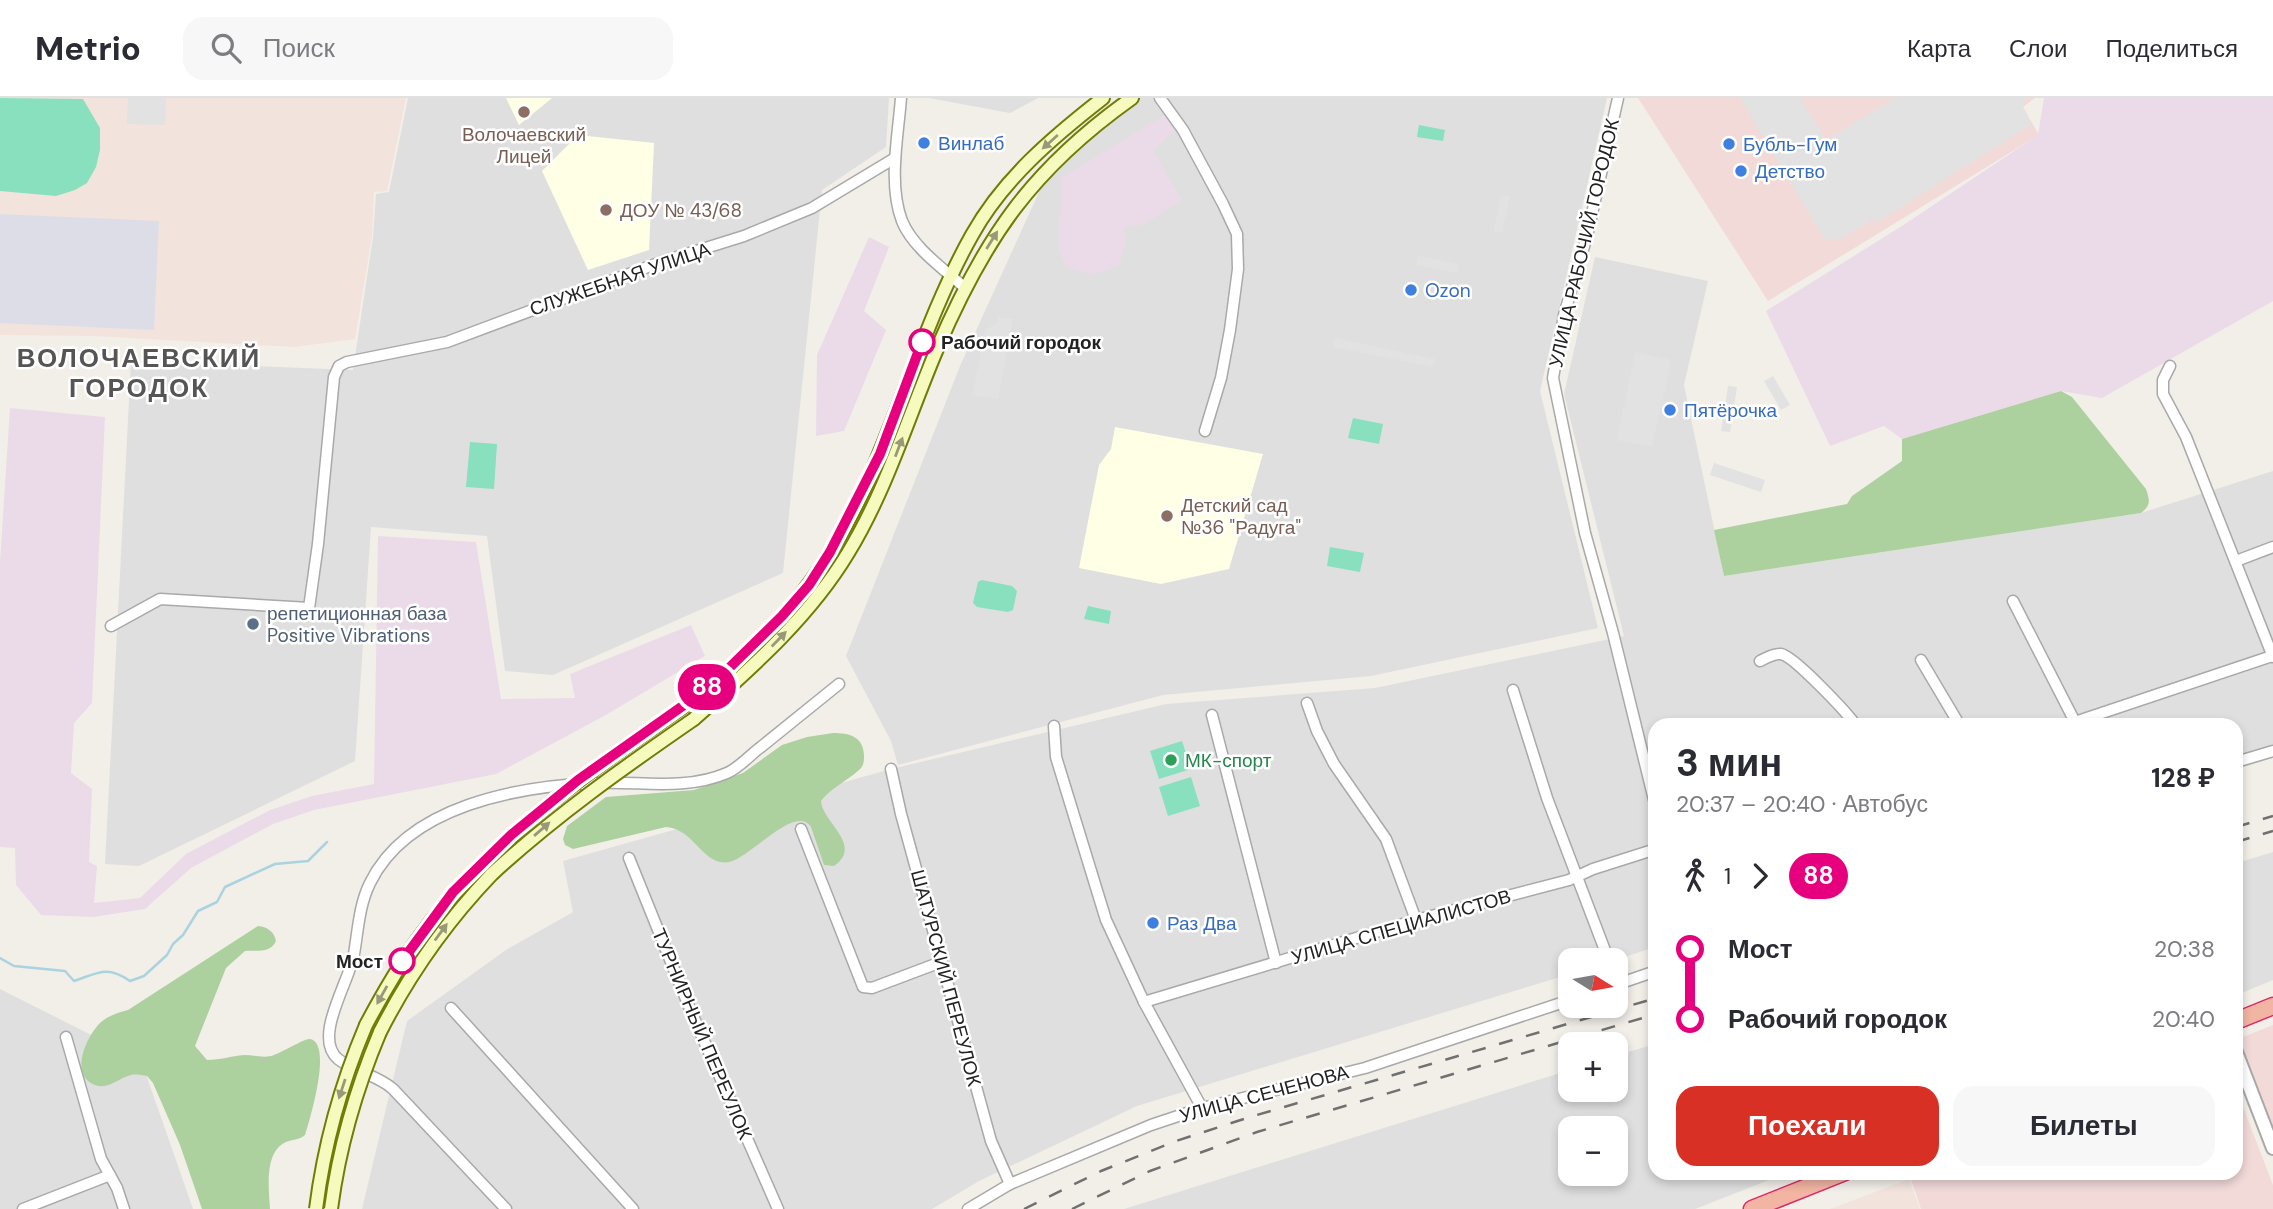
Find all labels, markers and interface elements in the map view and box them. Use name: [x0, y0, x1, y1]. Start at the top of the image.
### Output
search box: [183, 17, 673, 80]
text: Metrio: [35, 27, 141, 70]
icon: search: [207, 29, 245, 67]
text: Поиск: [263, 31, 335, 65]
text: Карта: [1907, 33, 1971, 64]
text: Слои: [2009, 33, 2067, 64]
text: Поделиться: [2105, 33, 2238, 64]
marker: Волочаевский Лицей: [516, 104, 532, 120]
street label: УЛИЦА РАБОЧИЙ ГОРОДОК: [1543, 116, 1625, 370]
place label: Волочаевский Лицей: [462, 122, 586, 169]
place label: Винлаб: [938, 131, 1004, 156]
place label: Бубль-Гум: [1743, 132, 1837, 157]
one-way arrow: [1042, 133, 1059, 149]
marker: Винлаб: [916, 135, 932, 151]
marker: Бубль-Гум: [1721, 136, 1737, 152]
place label: Детство: [1755, 159, 1825, 184]
marker: Детство: [1733, 163, 1749, 179]
place label: ДОУ № 43/68: [620, 198, 742, 223]
marker: ДОУ № 43/68: [598, 202, 614, 218]
one-way arrow: [985, 231, 998, 250]
street label: СЛУЖЕБНАЯ УЛИЦА: [526, 236, 714, 322]
place label: Ozon: [1425, 278, 1471, 303]
marker: Ozon: [1403, 282, 1419, 298]
marker: Рабочий городок: [909, 329, 935, 355]
place label: Рабочий городок: [941, 330, 1102, 355]
district label: ВОЛОЧАЕВСКИЙ ГОРОДОК: [17, 341, 261, 405]
place label: Пятёрочка: [1684, 398, 1778, 423]
marker: Пятёрочка: [1662, 402, 1678, 418]
one-way arrow: [893, 437, 904, 458]
place label: Детский сад №36 "Радуга": [1181, 493, 1301, 540]
marker: Детский сад №36 "Радуга": [1159, 508, 1175, 524]
place label: репетиционная база Positive Vibrations: [267, 601, 447, 648]
marker: репетиционная база Positive Vibrations: [245, 616, 261, 632]
one-way arrow: [771, 630, 788, 647]
line badge: 88: [676, 664, 738, 710]
text: 88: [692, 671, 722, 702]
text: 3 мин: [1676, 738, 1782, 788]
place label: МК-спорт: [1185, 748, 1272, 773]
marker: МК-спорт: [1163, 752, 1179, 768]
text: 128 ₽: [2151, 761, 2215, 795]
text: 20:37 – 20:40 · Автобус: [1676, 789, 1928, 819]
one-way arrow: [534, 822, 551, 837]
icon: walk: [1676, 857, 1714, 895]
icon: forward: [1741, 857, 1779, 895]
text: 88: [1803, 860, 1834, 891]
text: 1: [1724, 861, 1731, 891]
street label: ШАТУРСКИЙ ПЕРЕУЛОК: [905, 867, 987, 1089]
street label: УЛИЦА СПЕЦИАЛИСТОВ: [1288, 884, 1514, 970]
place label: Раз Два: [1167, 911, 1237, 936]
marker: Раз Два: [1145, 915, 1161, 931]
one-way arrow: [434, 923, 448, 941]
street label: ТУРНИРНЫЙ ПЕРЕУЛОК: [646, 925, 758, 1143]
text: Мост: [1728, 932, 1792, 966]
text: 20:38: [2154, 934, 2215, 964]
marker: Мост: [389, 948, 415, 974]
north arrow: [1558, 948, 1628, 1018]
map controls: [1558, 948, 1628, 1186]
place label: Мост: [336, 949, 383, 974]
one-way arrow: [377, 985, 389, 1005]
text: Рабочий городок: [1728, 1002, 1947, 1036]
text: 20:40: [2152, 1004, 2215, 1034]
button: +: [1558, 1032, 1628, 1102]
street label: УЛИЦА СЕЧЕНОВА: [1177, 1059, 1352, 1129]
one-way arrow: [336, 1078, 347, 1099]
button: Поехали: [1676, 1086, 1939, 1166]
button: Билеты: [1953, 1086, 2215, 1166]
button: −: [1558, 1116, 1628, 1186]

